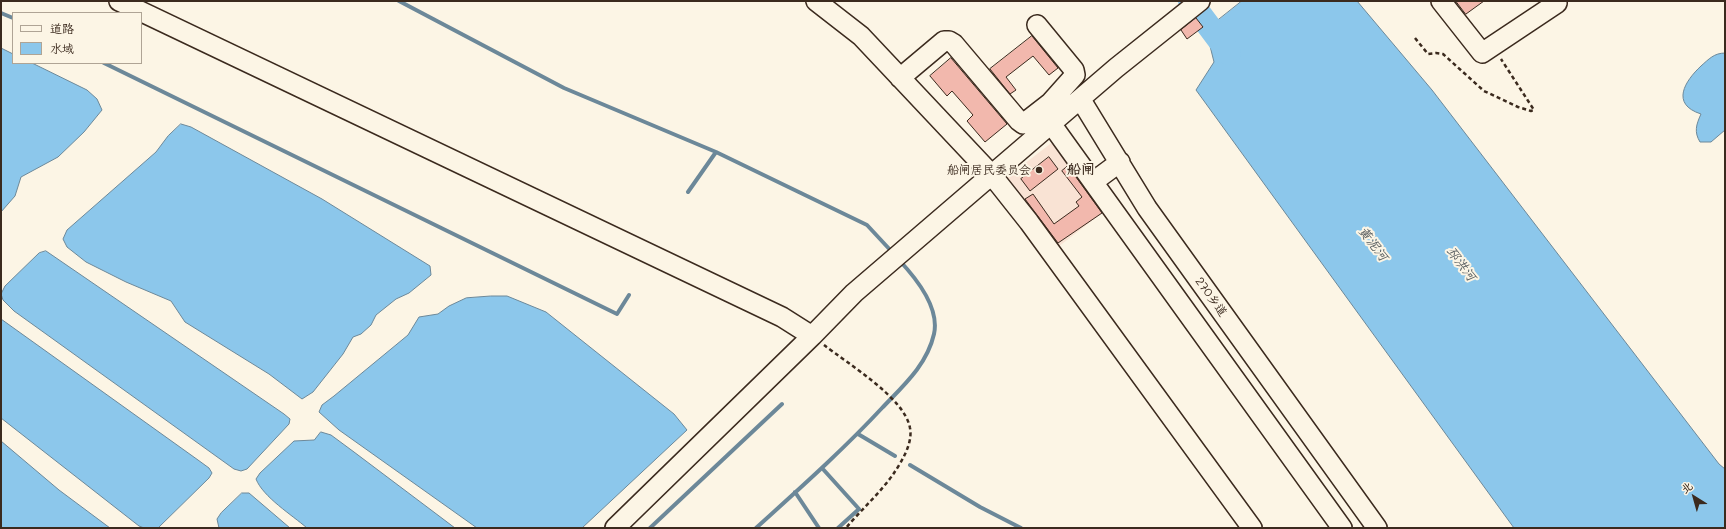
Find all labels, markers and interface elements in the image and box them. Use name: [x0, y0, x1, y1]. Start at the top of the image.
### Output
legend: [12, 12, 142, 64]
text: 道路: [50, 20, 74, 36]
text: 水域: [50, 40, 74, 56]
district label: 船闸: [1067, 162, 1095, 178]
place label: 船闸居民委员会: [947, 163, 1031, 177]
marker: 船闸居民委员会: [1034, 165, 1044, 175]
water label: 黄泥河: [1355, 224, 1391, 264]
water label: 邳洪河: [1443, 244, 1479, 284]
street label: 270乡道: [1192, 275, 1230, 319]
north arrow: [1674, 477, 1714, 517]
text: 北: [1678, 478, 1695, 496]

